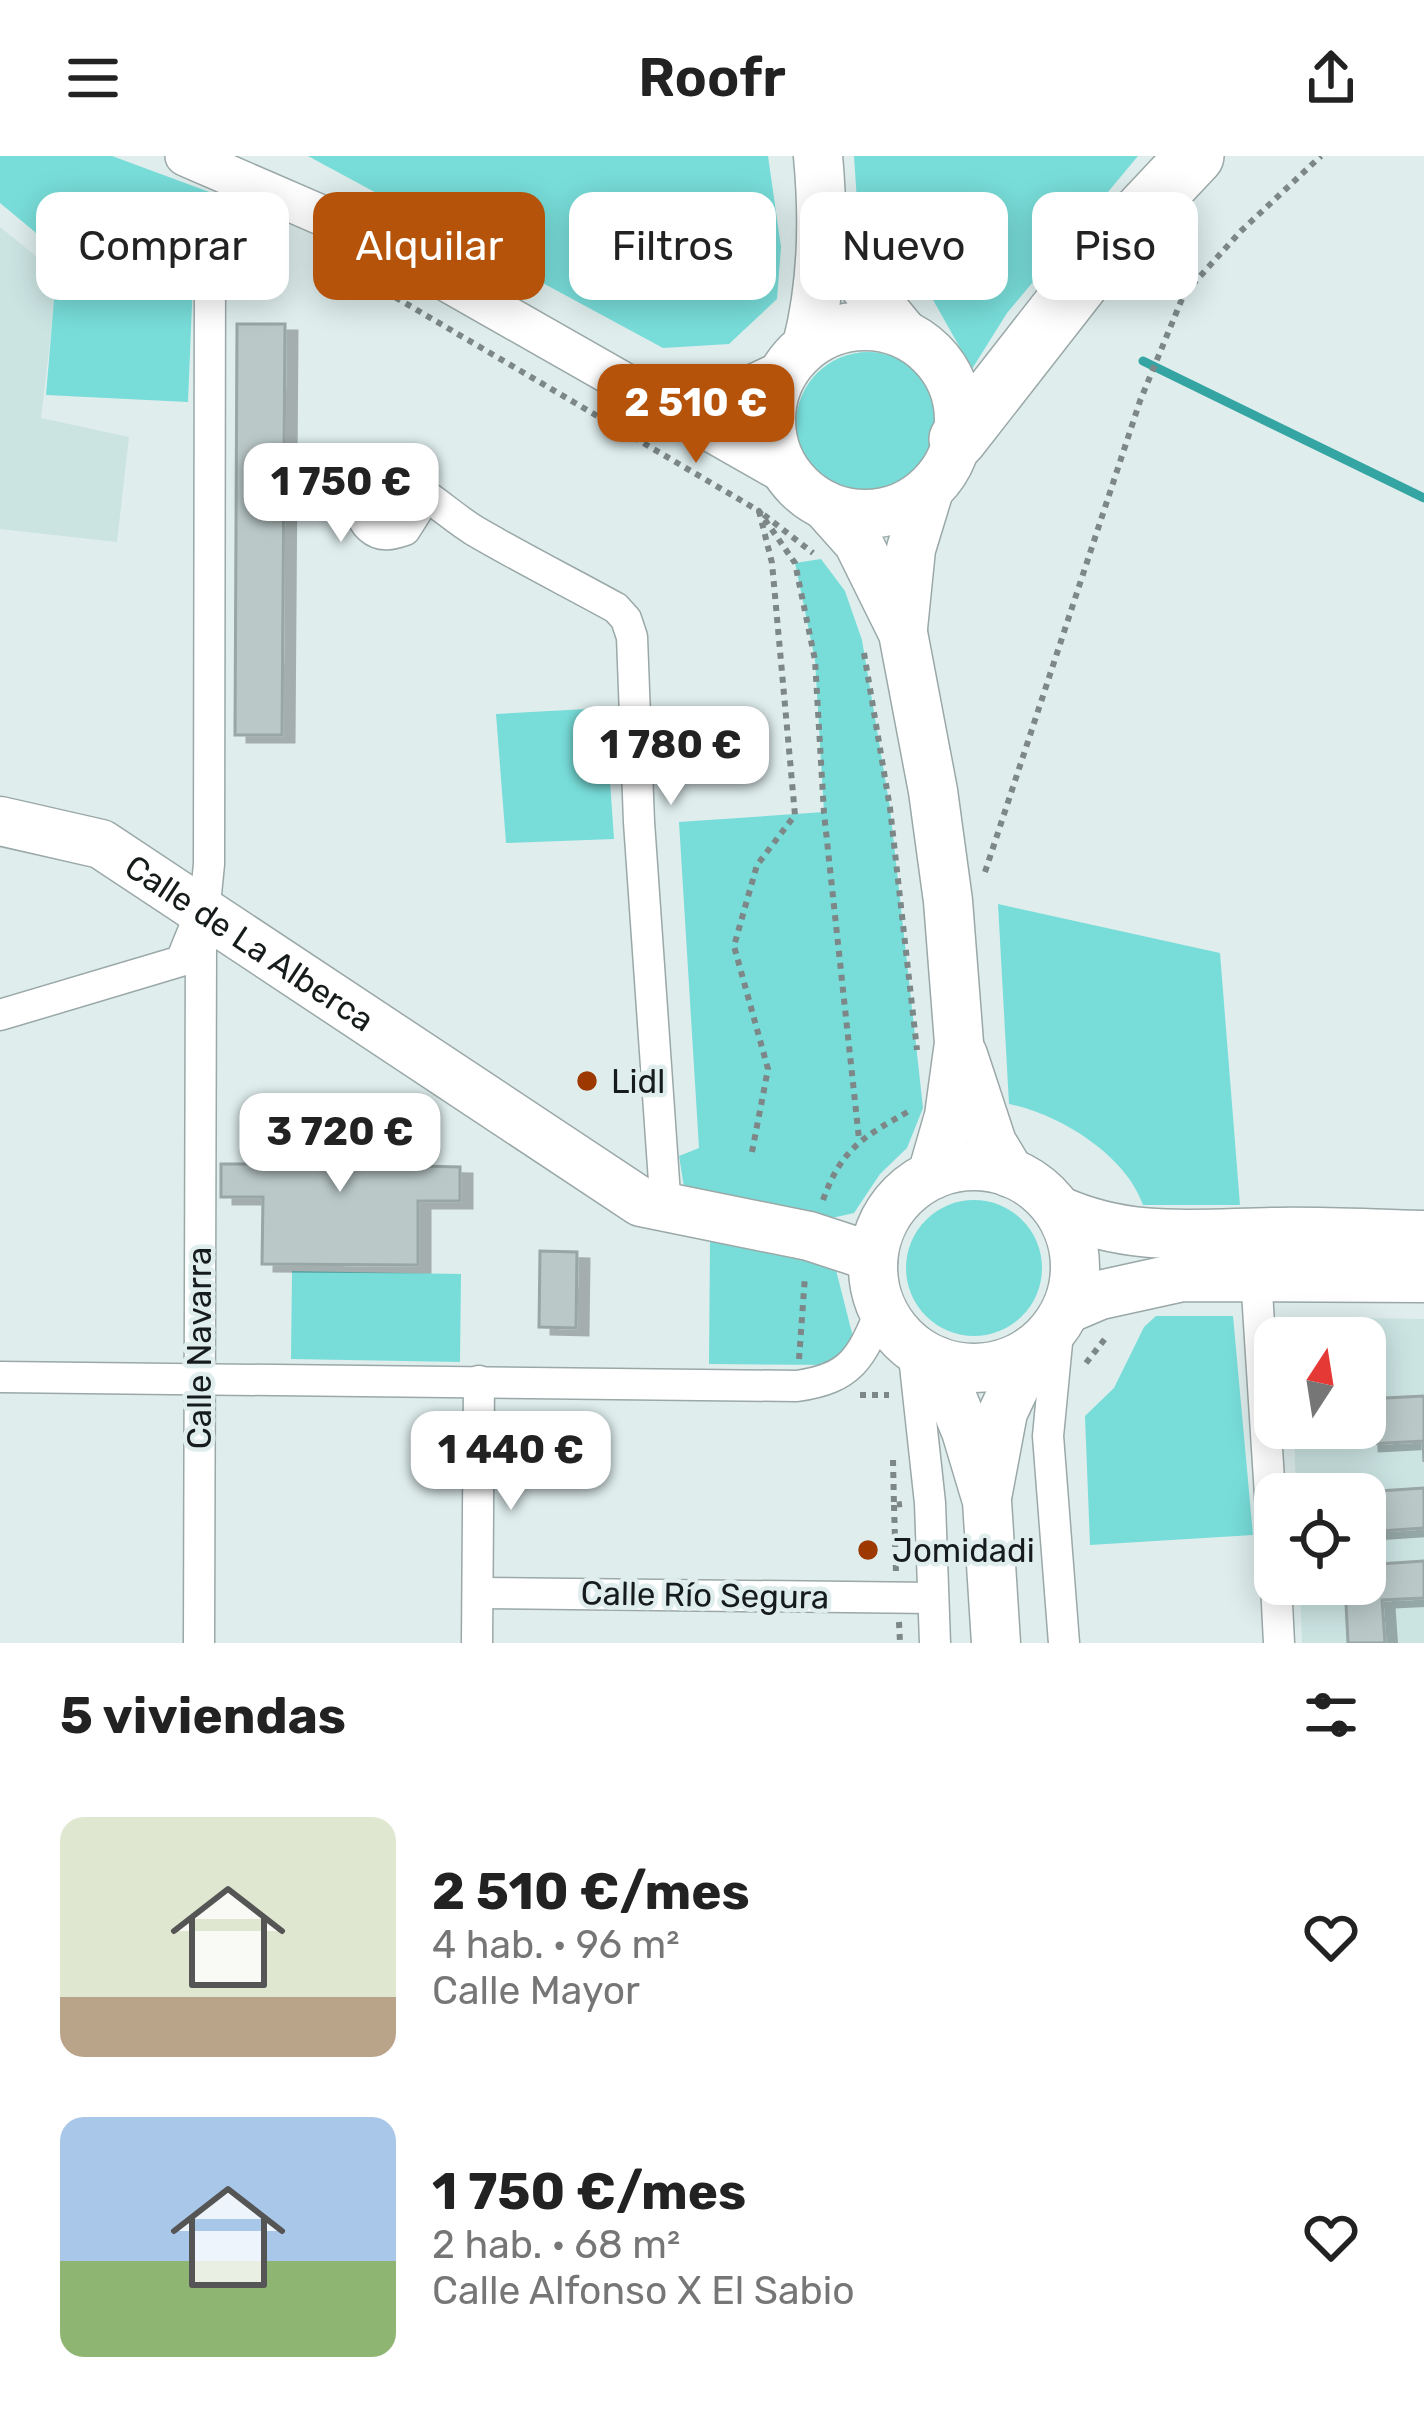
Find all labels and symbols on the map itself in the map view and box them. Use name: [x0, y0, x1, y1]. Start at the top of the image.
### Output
pin: 2 510 €: [585, 364, 807, 466]
pin: 1 750 €: [230, 443, 452, 545]
pin: 1 780 €: [560, 706, 782, 808]
street label: Calle de La Alberca: [118, 846, 381, 1039]
place label: Lidl: [611, 1062, 665, 1101]
marker: Lidl: [574, 1068, 600, 1094]
pin: 3 720 €: [229, 1093, 451, 1195]
street label: Calle Navarra: [180, 1247, 219, 1449]
north arrow: [1254, 1317, 1386, 1449]
pin: 1 440 €: [400, 1411, 622, 1513]
place label: Jomidadi: [892, 1531, 1035, 1570]
marker: Jomidadi: [855, 1537, 881, 1563]
street label: Calle Río Segura: [580, 1573, 830, 1617]

